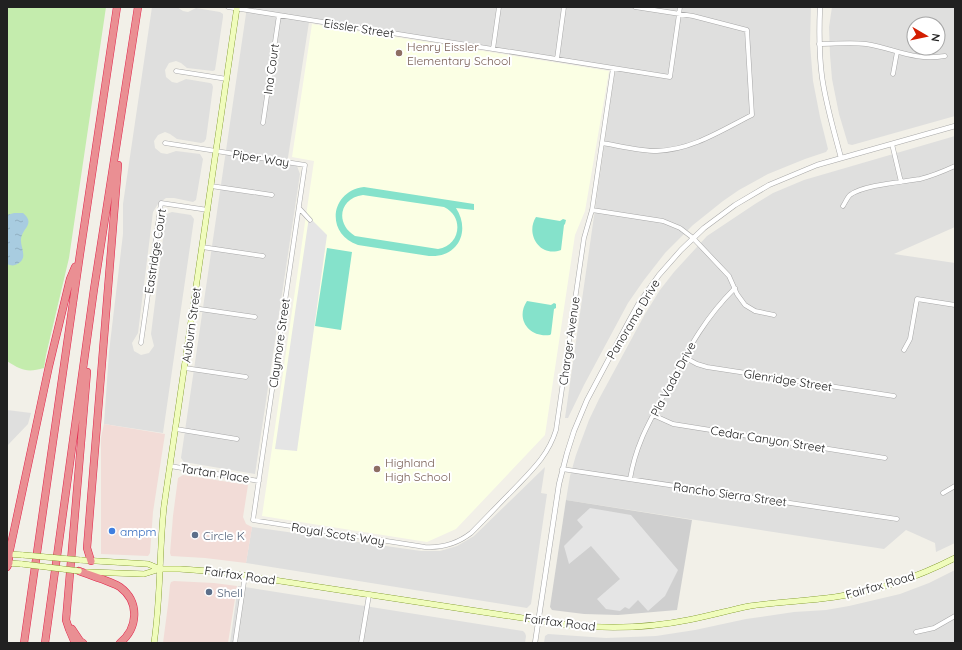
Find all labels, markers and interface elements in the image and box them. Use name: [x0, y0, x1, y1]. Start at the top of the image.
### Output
street label: Eissler Street: [323, 15, 395, 41]
north arrow: [906, 16, 946, 56]
text: N: [928, 32, 943, 43]
place label: Henry Eissler Elementary School: [407, 39, 511, 68]
street label: Ina Court: [260, 43, 282, 95]
marker: Henry Eissler Elementary School: [394, 48, 404, 58]
street label: Piper Way: [232, 146, 290, 170]
street label: Eastridge Court: [141, 207, 169, 295]
street label: Panorama Drive: [603, 276, 663, 362]
street label: Auburn Street: [178, 286, 204, 364]
street label: Charger Avenue: [555, 296, 583, 386]
street label: Claymore Street: [265, 297, 293, 389]
street label: Pla Vada Drive: [647, 339, 699, 419]
street label: Glenridge Street: [743, 366, 833, 394]
street label: Cedar Canyon Street: [710, 423, 826, 455]
place label: Highland High School: [385, 455, 451, 484]
street label: Tartan Place: [179, 460, 251, 486]
marker: Highland High School: [372, 464, 382, 474]
street label: Rancho Sierra Street: [672, 479, 788, 509]
street label: Royal Scots Way: [290, 519, 386, 549]
place label: ampm: [120, 524, 156, 539]
marker: ampm: [107, 526, 117, 536]
place label: Circle K: [203, 528, 245, 543]
marker: Circle K: [190, 530, 200, 540]
street label: Fairfax Road: [204, 563, 276, 587]
street label: Fairfax Road: [844, 568, 916, 602]
place label: Shell: [217, 585, 243, 600]
marker: Shell: [204, 587, 214, 597]
street label: Fairfax Road: [524, 610, 596, 634]

